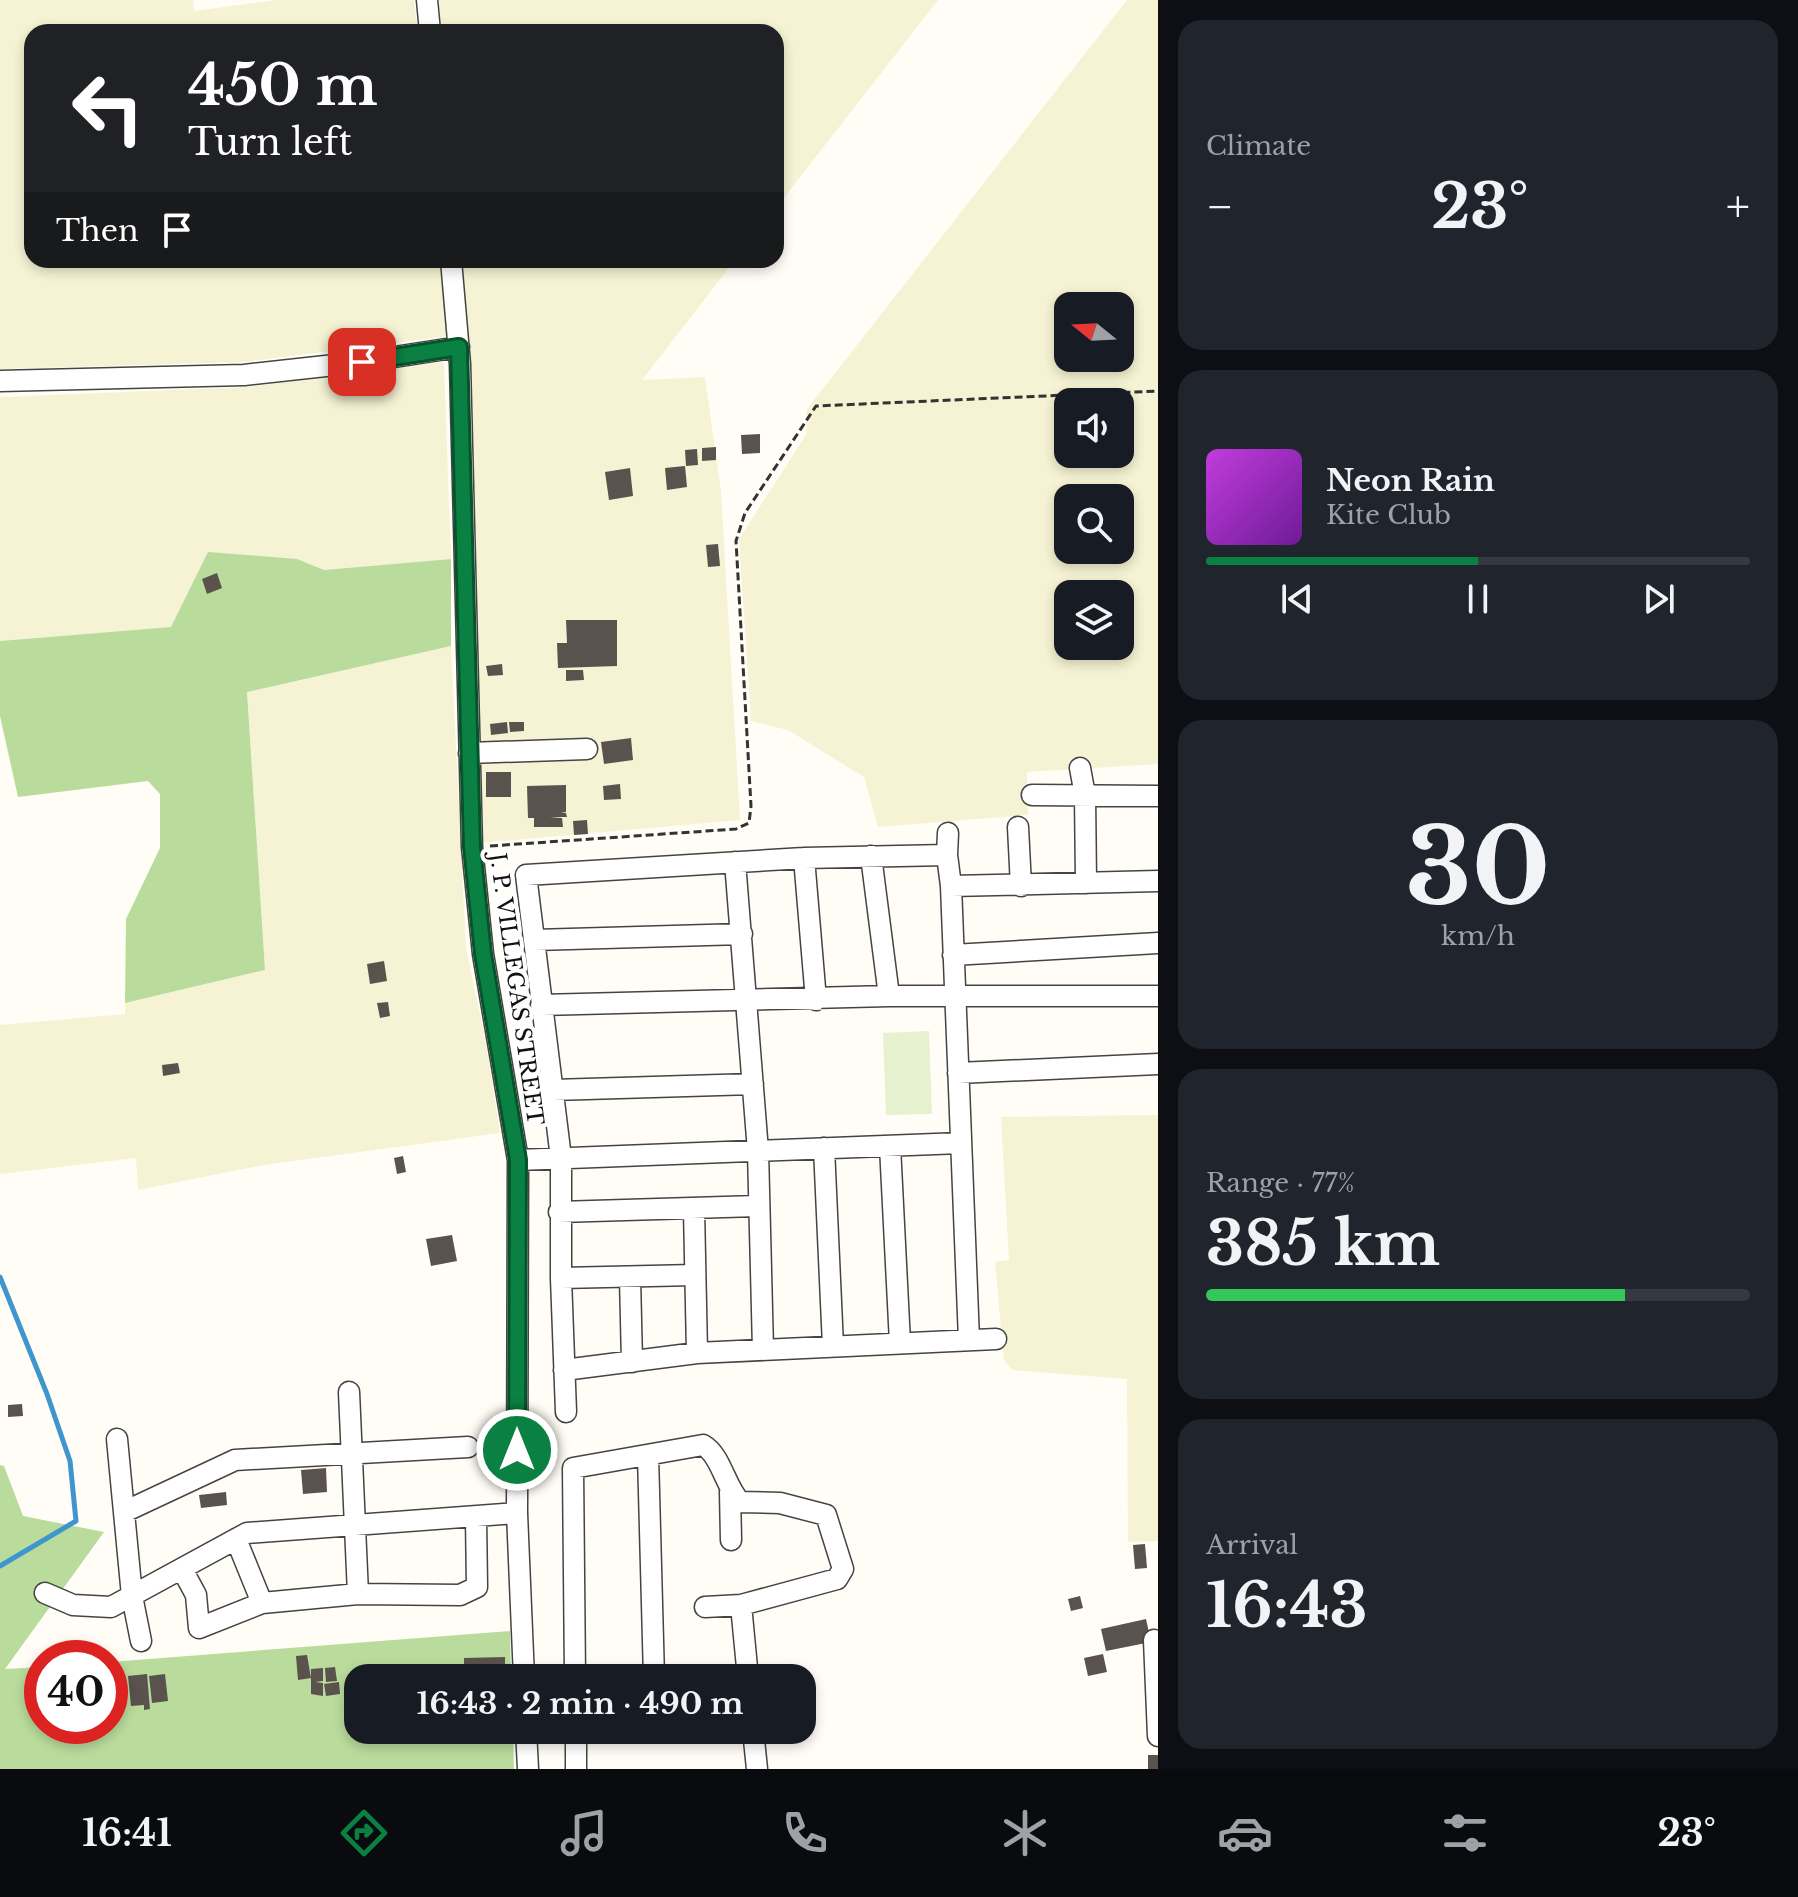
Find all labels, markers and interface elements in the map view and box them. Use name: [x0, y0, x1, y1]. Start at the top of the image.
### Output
text: 450 m: [188, 51, 378, 120]
icon: left: [56, 56, 160, 160]
text: Turn left: [188, 120, 352, 165]
text: Climate: [1206, 130, 1311, 162]
text: 23°: [1431, 170, 1529, 244]
text: −: [1206, 179, 1234, 234]
text: +: [1726, 179, 1750, 234]
icon: arrive: [155, 208, 199, 252]
text: Then: [56, 212, 139, 249]
north arrow: [1054, 292, 1134, 372]
map controls: [1054, 292, 1134, 660]
pin: [328, 328, 396, 396]
icon: arrive: [340, 340, 384, 384]
button: sound: [1054, 388, 1134, 468]
text: Neon Rain: [1326, 462, 1495, 499]
button: search: [1054, 484, 1134, 564]
text: Kite Club: [1326, 499, 1451, 531]
icon: previous: [1275, 577, 1319, 621]
icon: pause: [1456, 577, 1500, 621]
icon: next: [1637, 577, 1681, 621]
button: layers: [1054, 580, 1134, 660]
text: 30: [1406, 803, 1550, 932]
street label: J. P. VILLEGAS STREET: [484, 848, 549, 1127]
text: km/h: [1441, 920, 1515, 952]
text: Range · 77%: [1206, 1167, 1355, 1199]
text: 385 km: [1206, 1207, 1440, 1281]
position arrow: [475, 1408, 559, 1492]
text: Arrival: [1206, 1529, 1298, 1561]
text: 16:43: [1206, 1569, 1368, 1643]
speed limit sign: 40: [24, 1640, 128, 1744]
text: 16:43 · 2 min · 490 m: [417, 1685, 743, 1722]
icon: directions: [336, 1805, 392, 1861]
icon: music: [556, 1805, 612, 1861]
icon: phone: [777, 1805, 833, 1861]
icon: climate: [997, 1805, 1053, 1861]
icon: car: [1217, 1805, 1273, 1861]
icon: filters: [1437, 1805, 1493, 1861]
text: 16:41: [82, 1811, 172, 1856]
text: 23°: [1657, 1811, 1716, 1856]

